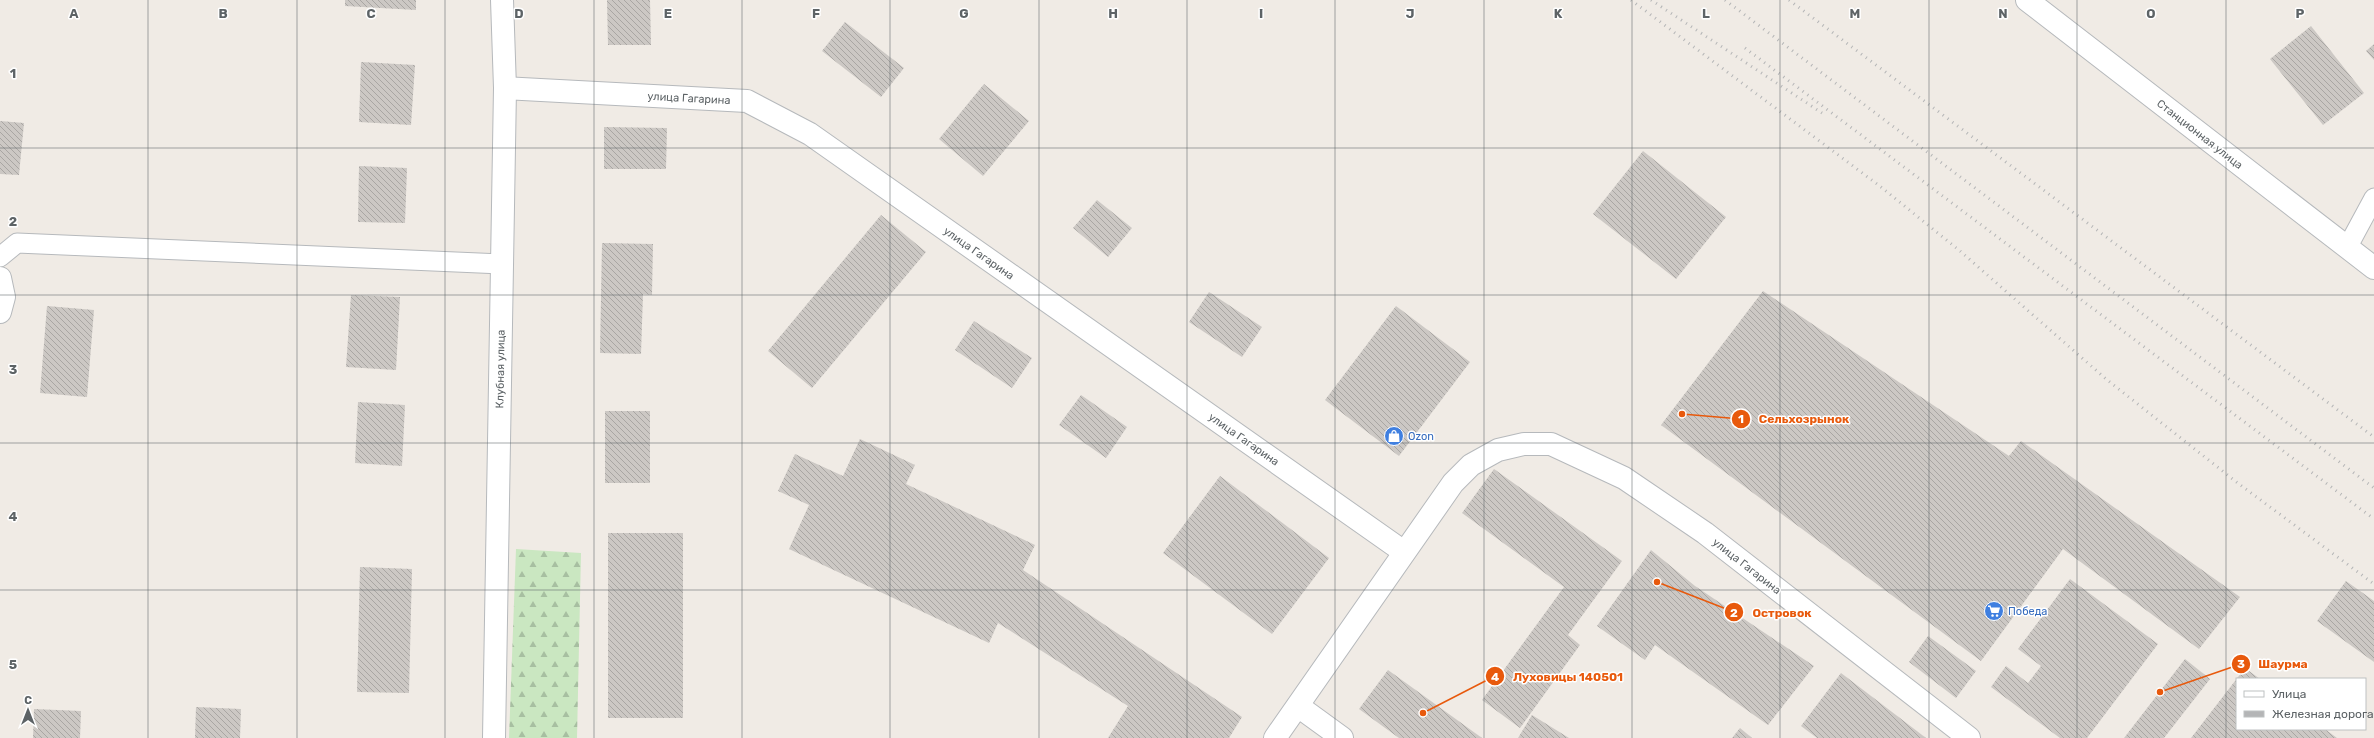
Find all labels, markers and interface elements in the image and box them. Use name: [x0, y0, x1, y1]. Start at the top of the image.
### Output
text: A: [69, 6, 79, 21]
text: B: [218, 6, 228, 21]
text: C: [366, 6, 376, 21]
text: D: [514, 6, 524, 21]
text: E: [664, 6, 672, 21]
text: F: [812, 6, 820, 21]
text: G: [959, 6, 969, 21]
text: H: [1108, 6, 1118, 21]
text: I: [1259, 6, 1263, 21]
text: J: [1406, 6, 1414, 21]
text: K: [1554, 6, 1563, 21]
text: L: [1702, 6, 1710, 21]
text: M: [1850, 6, 1860, 21]
text: N: [1998, 6, 2008, 21]
text: O: [2146, 6, 2156, 21]
text: P: [2296, 6, 2305, 21]
text: 1: [10, 66, 16, 81]
street label: улица Гагарина: [647, 90, 731, 107]
street label: Станционная улица: [2154, 97, 2245, 172]
text: 2: [9, 214, 17, 229]
street label: улица Гагарина: [941, 224, 1016, 283]
street label: Клубная улица: [493, 329, 508, 409]
text: 3: [9, 362, 18, 377]
callout: Сельхозрынок: [1731, 407, 1858, 431]
street label: улица Гагарина: [1206, 410, 1281, 469]
text: 1: [1738, 412, 1744, 426]
text: Сельхозрынок: [1759, 412, 1850, 426]
shop icon: Ozon: [1383, 425, 1405, 447]
place label: Ozon: [1408, 430, 1434, 443]
text: 4: [9, 509, 18, 524]
street label: улица Гагарина: [1710, 536, 1783, 597]
callout: Островок: [1724, 600, 1819, 624]
supermarket icon: Победа: [1983, 600, 2005, 622]
place label: Победа: [2008, 605, 2047, 618]
text: 2: [1730, 606, 1738, 620]
text: Островок: [1753, 606, 1812, 620]
callout: Шаурма: [2231, 652, 2316, 676]
text: 5: [9, 657, 17, 672]
text: 3: [2237, 657, 2245, 671]
text: Шаурма: [2258, 657, 2308, 671]
callout: Луховицы 140501: [1485, 664, 1631, 688]
text: 4: [1491, 670, 1499, 684]
text: Луховицы 140501: [1513, 670, 1623, 684]
legend: [2236, 678, 2366, 730]
text: Улица: [2272, 687, 2306, 701]
north arrow: [8, 690, 48, 730]
text: С: [24, 694, 32, 707]
text: Железная дорога: [2272, 707, 2374, 721]

